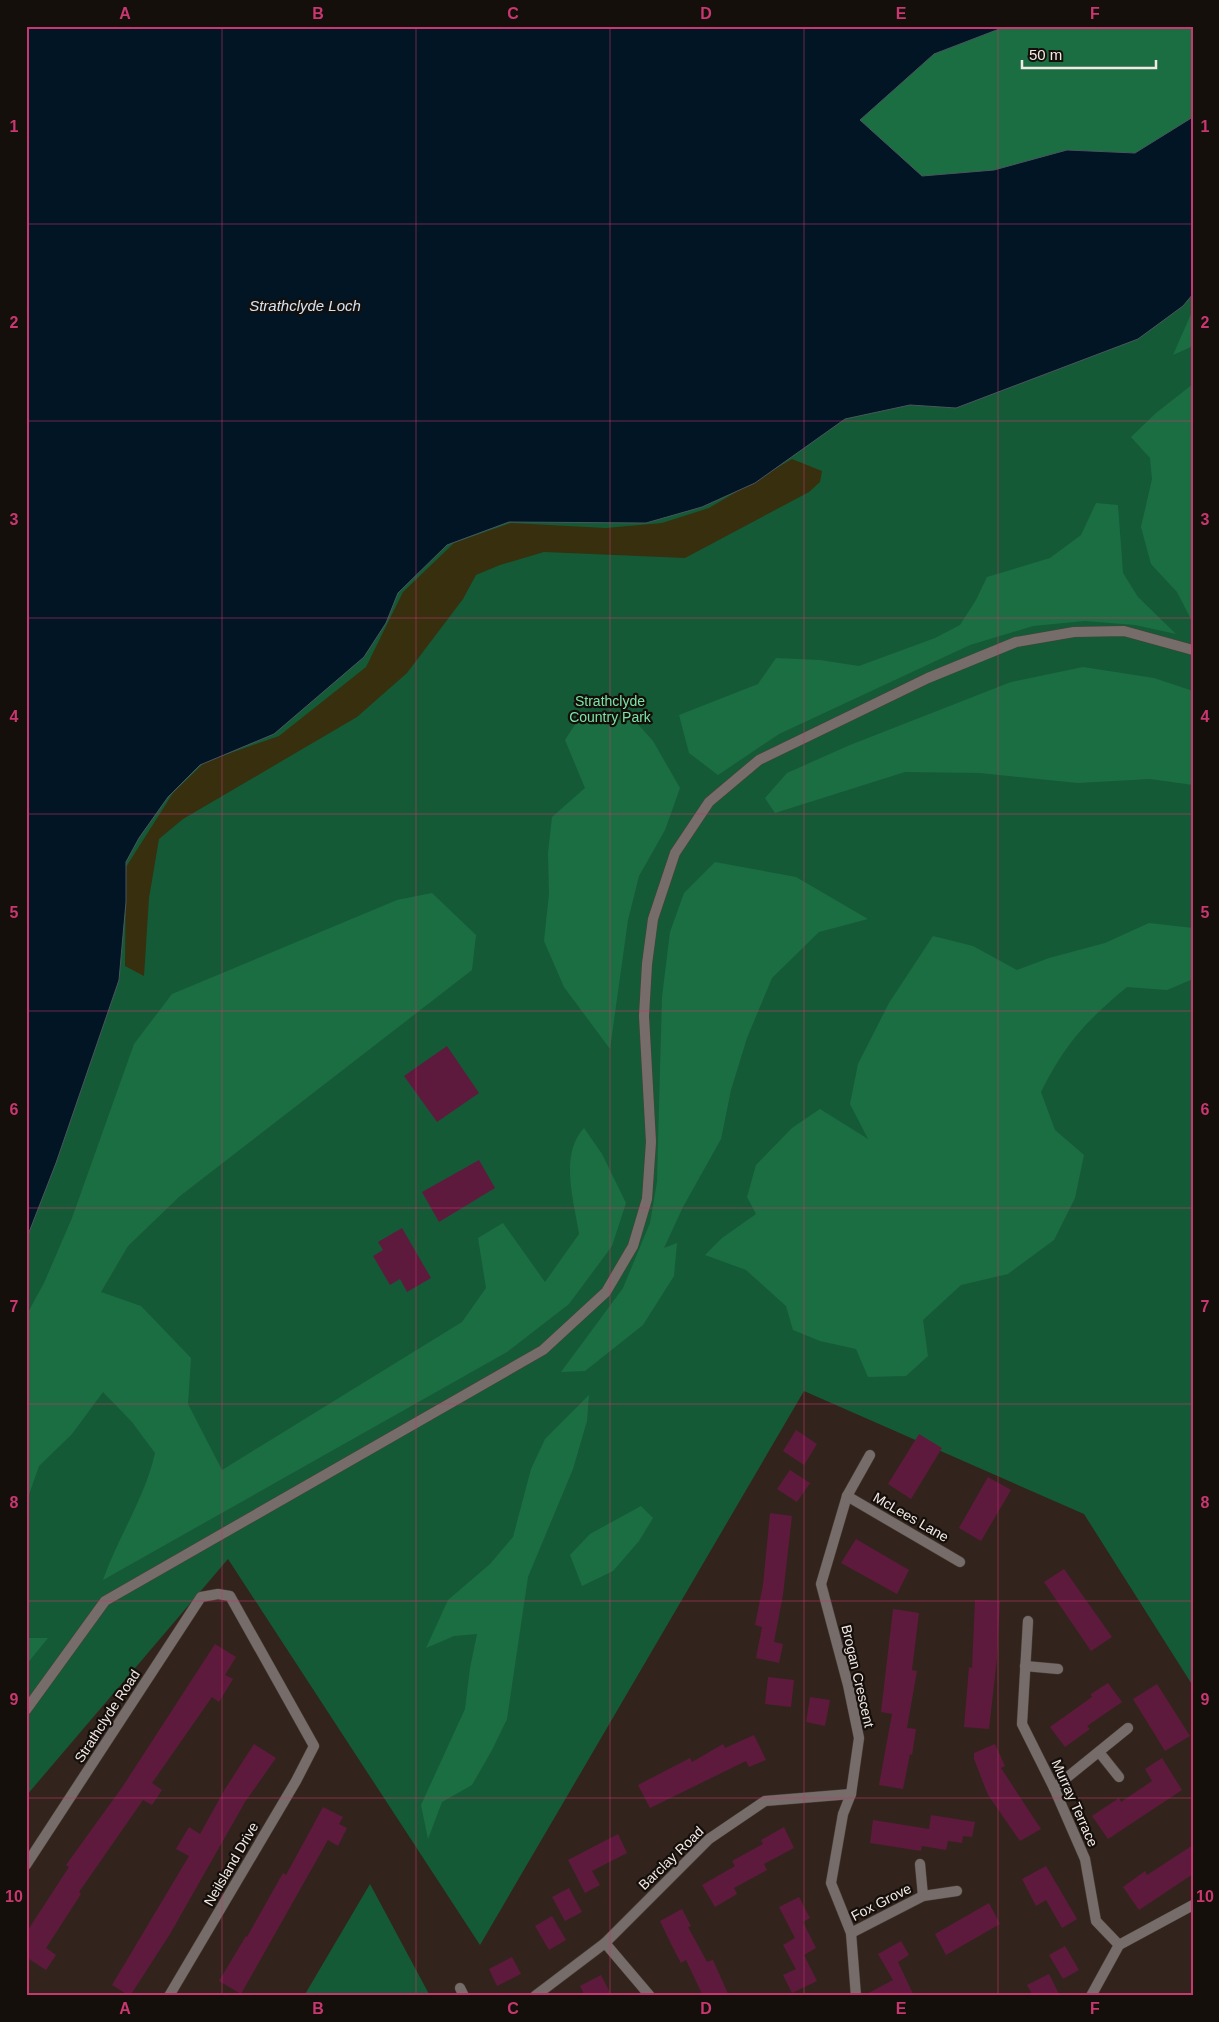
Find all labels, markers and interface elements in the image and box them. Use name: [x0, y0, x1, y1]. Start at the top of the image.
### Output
text: A: [119, 5, 131, 22]
text: B: [312, 5, 324, 22]
text: C: [507, 5, 519, 22]
text: D: [700, 5, 712, 22]
text: E: [896, 5, 907, 22]
text: F: [1090, 5, 1100, 22]
scale bar: [1022, 38, 1155, 70]
text: 50 m: [1029, 46, 1062, 63]
text: 1: [10, 118, 19, 135]
text: 1: [1201, 118, 1210, 135]
water label: Strathclyde Loch: [249, 297, 361, 314]
text: 2: [10, 314, 19, 331]
text: 2: [1201, 314, 1210, 331]
text: 3: [10, 511, 19, 528]
text: 3: [1201, 511, 1210, 528]
park label: Strathclyde Country Park: [569, 693, 652, 725]
text: 4: [10, 708, 19, 725]
text: 4: [1201, 708, 1210, 725]
text: 5: [10, 904, 19, 921]
text: 5: [1201, 904, 1210, 921]
text: 6: [10, 1101, 19, 1118]
text: 6: [1201, 1101, 1210, 1118]
text: 7: [10, 1298, 19, 1315]
text: 7: [1201, 1298, 1210, 1315]
street label: McLees Lane: [871, 1489, 952, 1545]
text: 8: [10, 1494, 19, 1511]
text: 8: [1201, 1494, 1210, 1511]
street label: Brogan Crescent: [838, 1623, 878, 1729]
street label: Strathclyde Road: [71, 1667, 143, 1765]
text: 9: [10, 1691, 19, 1708]
text: 9: [1201, 1691, 1210, 1708]
street label: Murray Terrace: [1049, 1757, 1101, 1849]
street label: Neilsland Drive: [201, 1819, 262, 1909]
street label: Barclay Road: [635, 1823, 707, 1893]
street label: Fox Grove: [848, 1880, 914, 1924]
text: 10: [5, 1888, 23, 1905]
text: 10: [1196, 1888, 1214, 1905]
text: A: [119, 2000, 131, 2017]
text: B: [312, 2000, 324, 2017]
text: C: [507, 2000, 519, 2017]
text: D: [700, 2000, 712, 2017]
text: E: [896, 2000, 907, 2017]
text: F: [1090, 2000, 1100, 2017]

